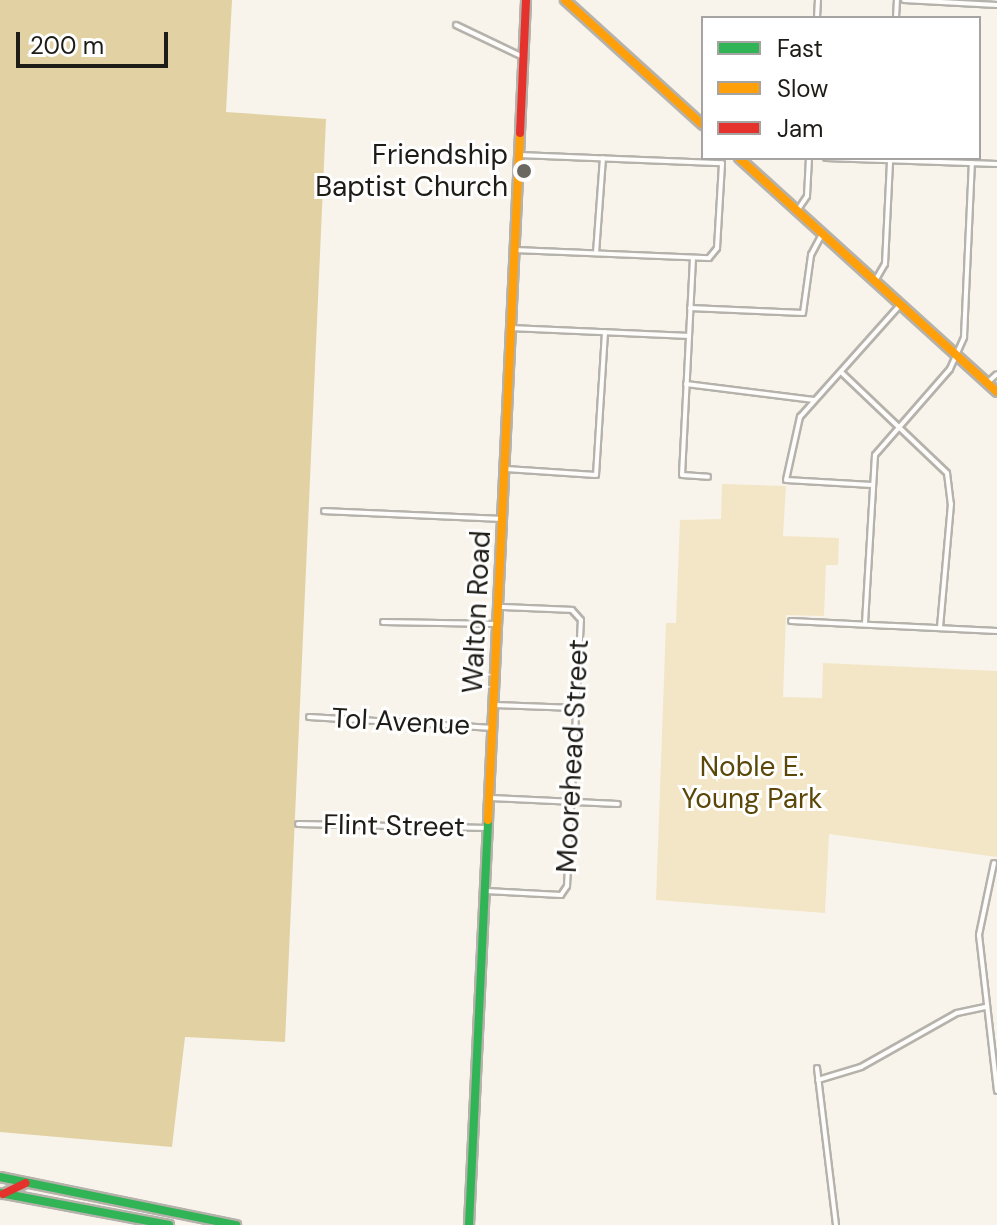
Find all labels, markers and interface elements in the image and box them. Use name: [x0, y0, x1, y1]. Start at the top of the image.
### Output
scale bar: [20, 16, 172, 66]
legend: [701, 16, 981, 160]
text: 200 m: [30, 30, 104, 61]
text: Fast: [777, 33, 823, 64]
text: Slow: [777, 73, 828, 104]
text: Jam: [777, 113, 823, 144]
place label: Friendship Baptist Church: [315, 138, 508, 204]
marker: Friendship Baptist Church: [515, 162, 533, 180]
street label: Walton Road: [456, 530, 498, 694]
street label: Moorehead Street: [550, 638, 596, 874]
street label: Tol Avenue: [331, 702, 471, 742]
park label: Noble E. Young Park: [682, 750, 822, 816]
street label: Flint Street: [323, 808, 465, 844]

